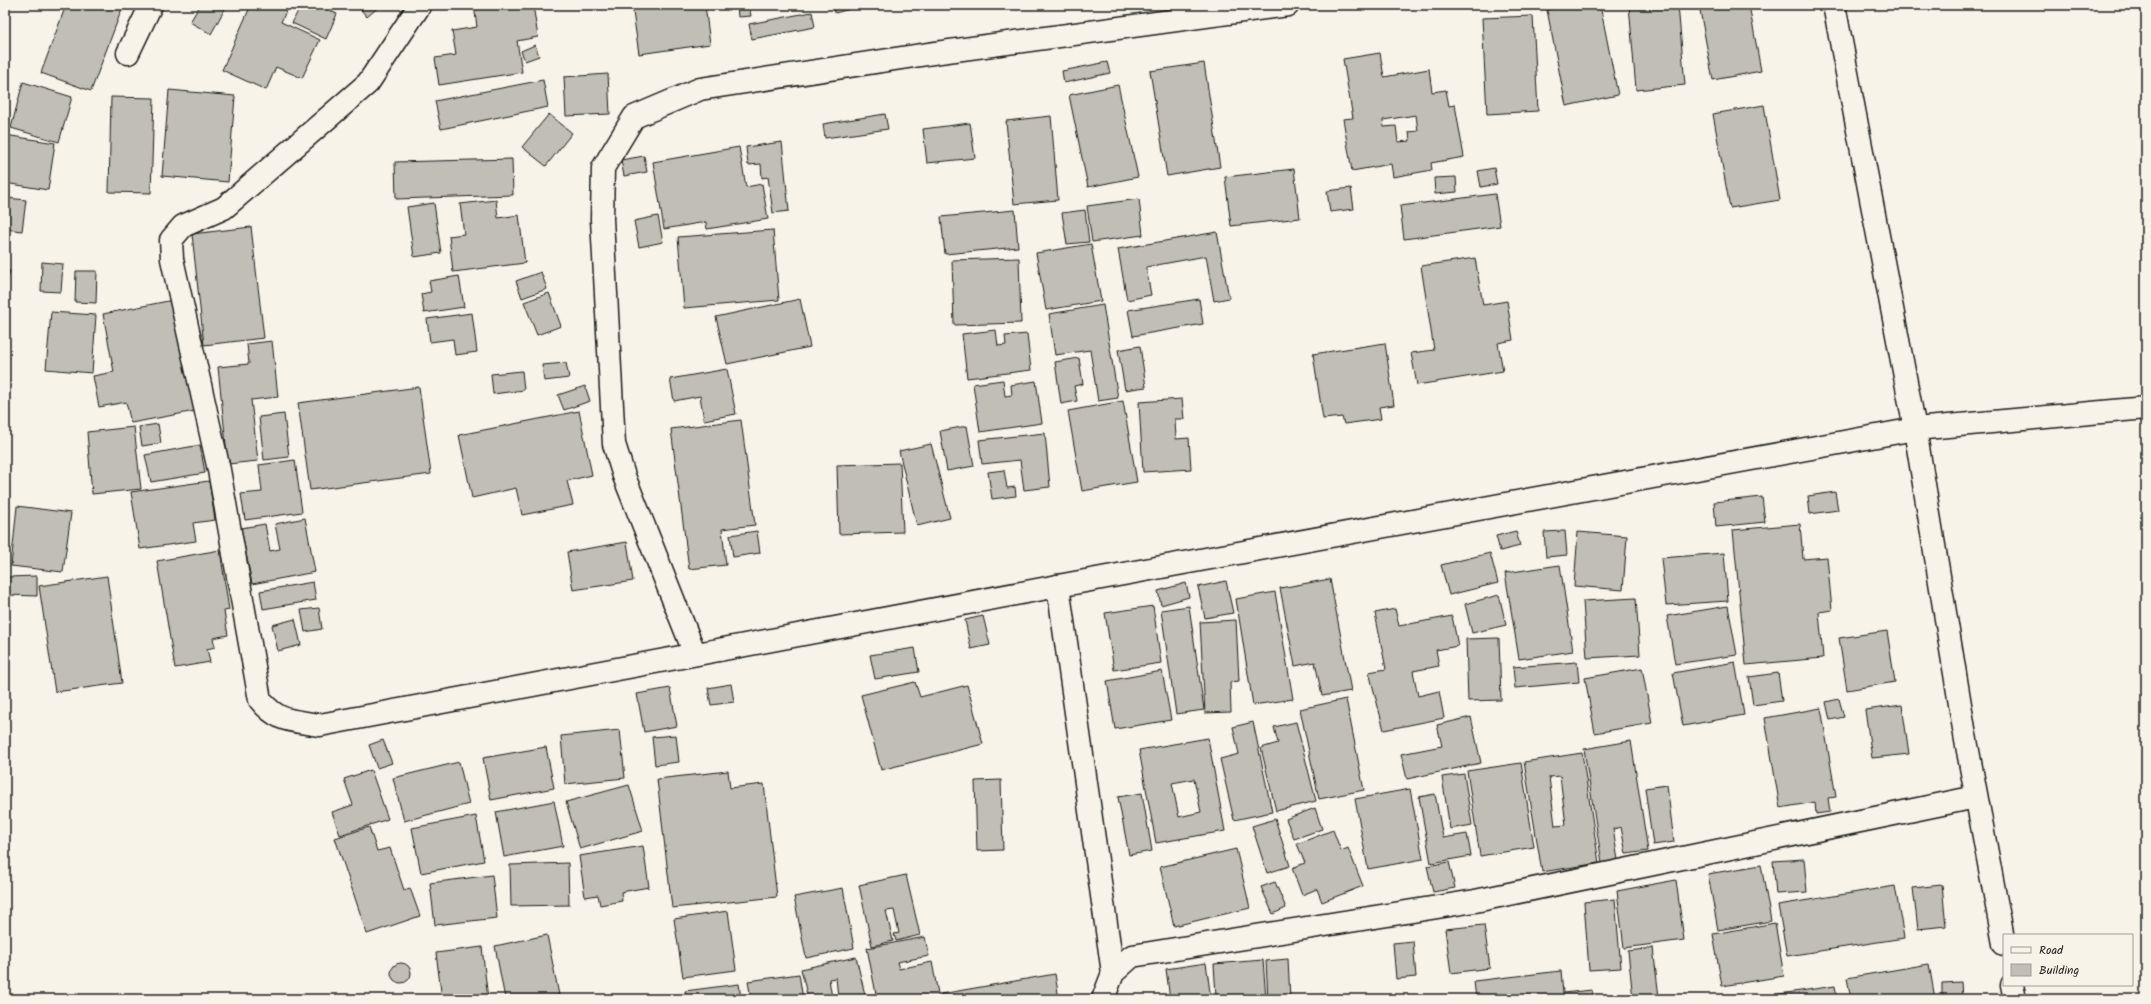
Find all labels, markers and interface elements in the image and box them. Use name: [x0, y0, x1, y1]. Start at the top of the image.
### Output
legend: [2003, 934, 2133, 986]
text: Road: [2039, 941, 2064, 960]
text: Building: [2039, 961, 2079, 980]

